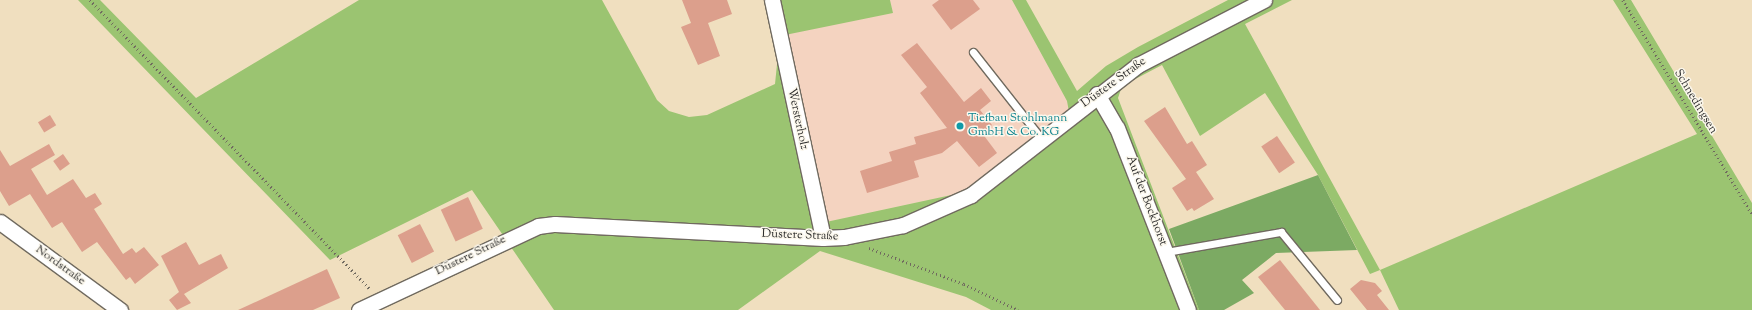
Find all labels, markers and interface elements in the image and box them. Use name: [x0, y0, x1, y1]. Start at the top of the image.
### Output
street label: Düstere Straße: [1079, 55, 1149, 111]
street label: Schnedingsen: [1670, 67, 1720, 137]
street label: Wersterholz: [783, 87, 811, 151]
place label: Tiefbau Stohlmann GmbH & Co. KG: [968, 112, 1067, 140]
marker: Tiefbau Stohlmann GmbH & Co. KG: [955, 121, 965, 131]
street label: Auf der Bockhorst: [1122, 154, 1170, 248]
street label: Düstere Straße: [761, 227, 839, 245]
street label: Düstere Straße: [433, 233, 509, 279]
street label: Nordstraße: [32, 243, 88, 289]

